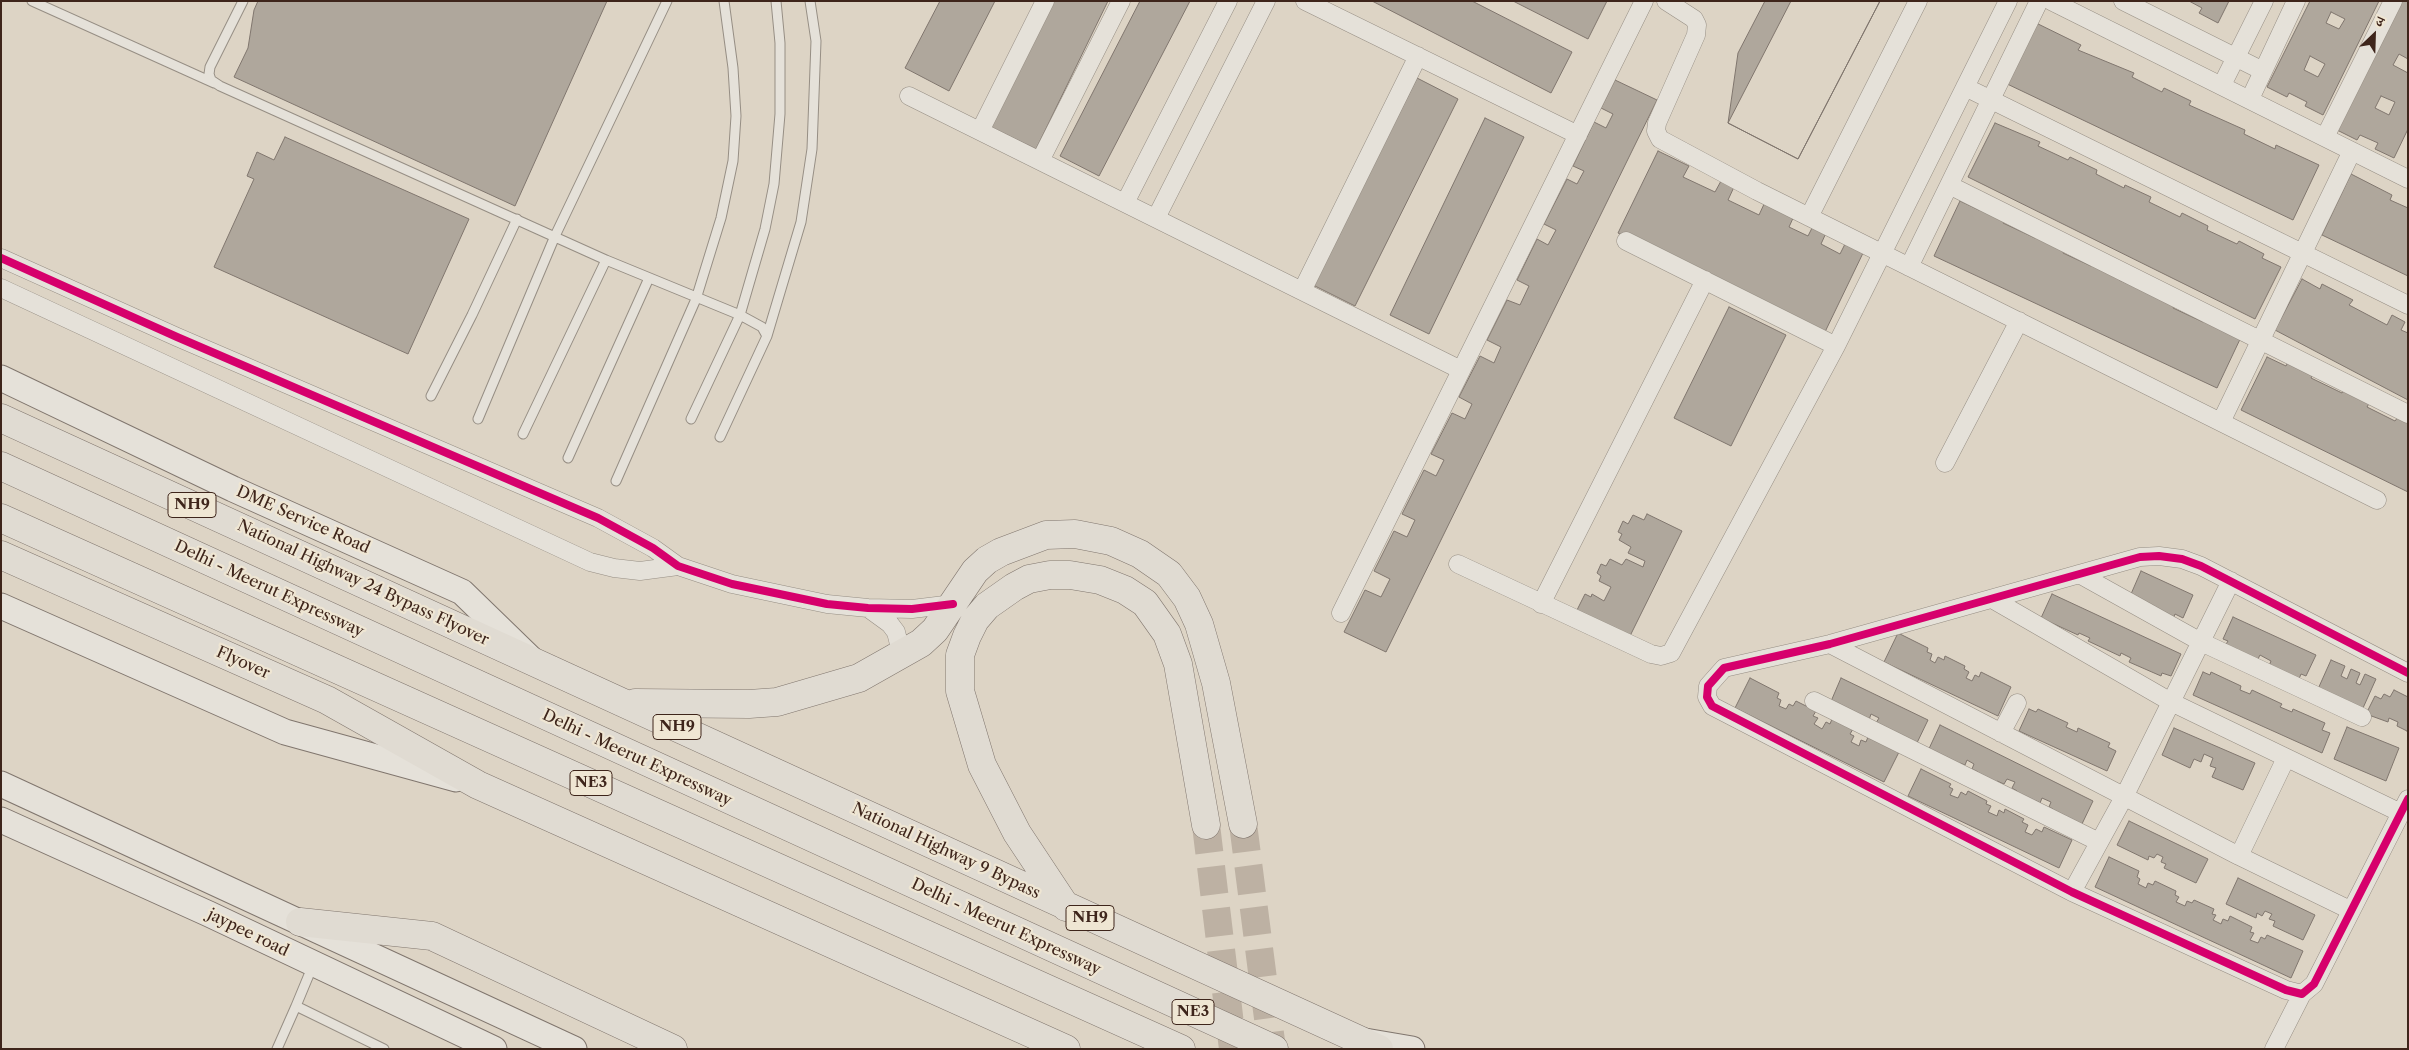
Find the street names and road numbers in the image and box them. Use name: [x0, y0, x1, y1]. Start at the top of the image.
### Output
street label: DME Service Road: [233, 482, 373, 558]
road number: NH9: [168, 492, 216, 518]
street label: National Highway 24 Bypass Flyover: [234, 516, 492, 650]
street label: Delhi - Meerut Expressway: [171, 537, 367, 641]
street label: Flyover: [213, 643, 273, 683]
street label: Delhi - Meerut Expressway: [539, 706, 735, 810]
road number: NH9: [653, 714, 701, 740]
road number: NE3: [570, 770, 612, 796]
street label: National Highway 9 Bypass: [849, 799, 1043, 903]
street label: Delhi - Meerut Expressway: [908, 875, 1104, 979]
street label: jaypee road: [204, 905, 292, 961]
road number: NH9: [1066, 906, 1114, 930]
road number: NE3: [1172, 1000, 1214, 1024]

